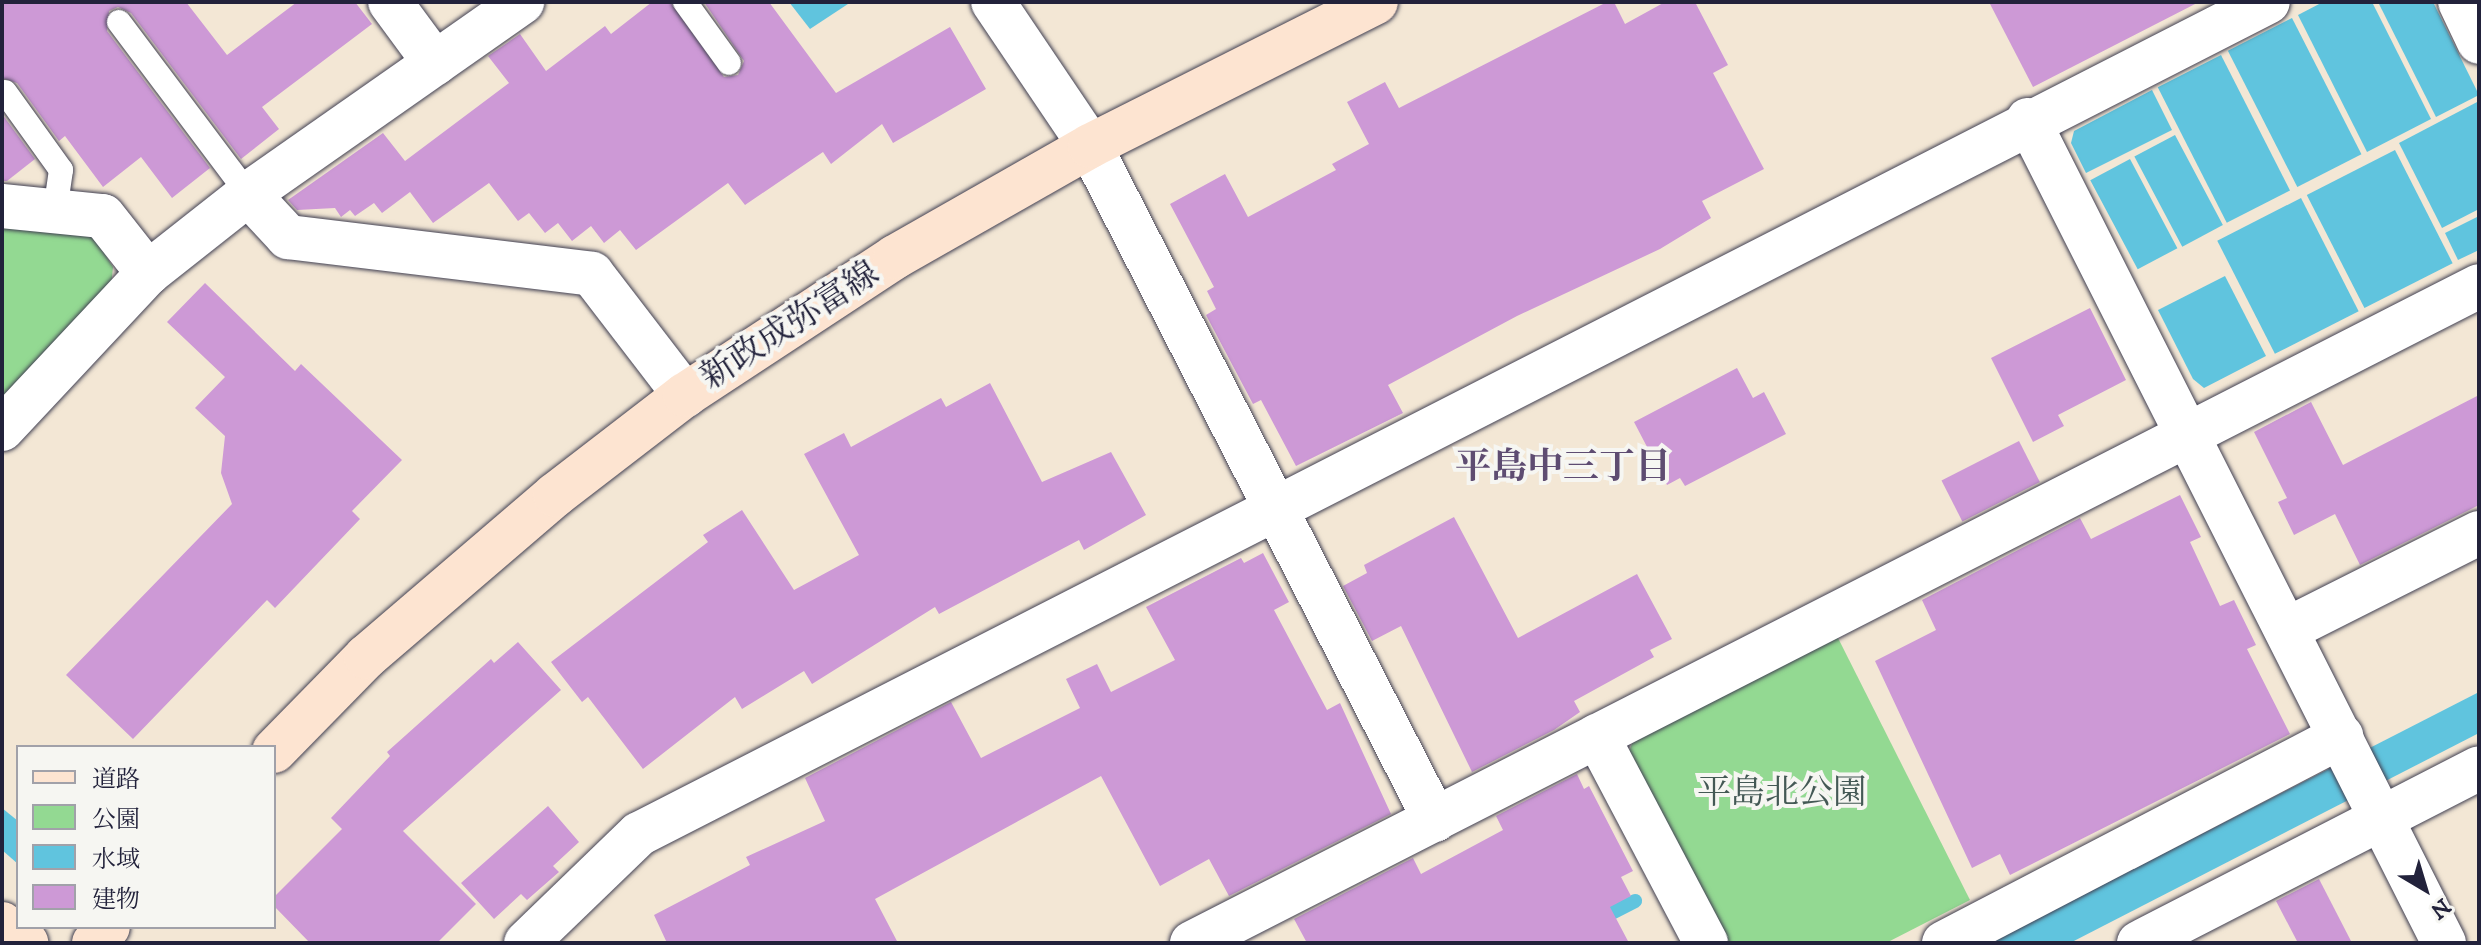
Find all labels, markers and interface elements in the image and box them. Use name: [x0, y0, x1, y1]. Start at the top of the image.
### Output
street label: 新政成弥富線: [693, 253, 887, 399]
district label: 平島中三丁目: [1455, 446, 1671, 490]
legend: [16, 745, 276, 929]
text: 道路: [92, 765, 140, 795]
park label: 平島北公園: [1697, 774, 1867, 814]
text: 公園: [92, 805, 140, 835]
text: 水域: [92, 845, 140, 875]
north arrow: [2385, 849, 2465, 929]
text: 建物: [92, 885, 140, 915]
text: N: [2425, 892, 2456, 925]

